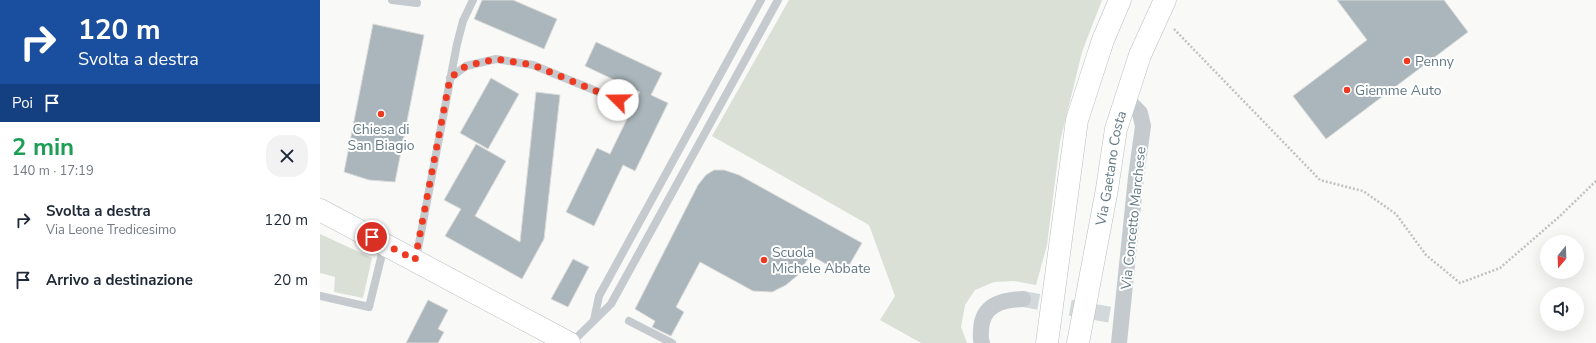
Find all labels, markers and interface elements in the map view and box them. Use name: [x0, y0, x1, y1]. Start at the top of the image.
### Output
text: 120 m: [78, 11, 161, 49]
icon: right: [12, 16, 64, 68]
text: Svolta a destra: [78, 47, 199, 71]
place label: Penny: [1415, 52, 1455, 71]
marker: Penny: [1402, 56, 1412, 66]
position arrow: [597, 79, 639, 121]
place label: Giemme Auto: [1355, 81, 1442, 100]
marker: Giemme Auto: [1342, 85, 1352, 95]
icon: arrive: [41, 92, 63, 114]
text: Poi: [12, 93, 33, 113]
street label: Via Gaetano Costa: [1091, 108, 1131, 228]
marker: Chiesa di San Biagio: [376, 109, 386, 119]
place label: Chiesa di San Biagio: [348, 120, 415, 155]
text: 2 min: [12, 131, 74, 163]
button: close: [266, 135, 308, 177]
street label: Via Concetto Marchese: [1116, 146, 1150, 291]
text: 140 m · 17:19: [12, 162, 94, 180]
text: Svolta a destra: [46, 201, 151, 221]
icon: right: [12, 209, 34, 231]
text: 120 m: [264, 210, 308, 230]
pin: [355, 220, 389, 254]
text: Via Leone Tredicesimo: [46, 221, 176, 239]
icon: arrive: [361, 226, 383, 248]
north arrow: [1540, 235, 1584, 279]
map controls: [1540, 235, 1584, 331]
place label: Scuola Michele Abbate: [772, 243, 870, 278]
marker: Scuola Michele Abbate: [759, 255, 769, 265]
icon: arrive: [12, 269, 34, 291]
text: Arrivo a destinazione: [46, 270, 193, 290]
text: 20 m: [273, 270, 308, 290]
button: sound: [1540, 287, 1584, 331]

